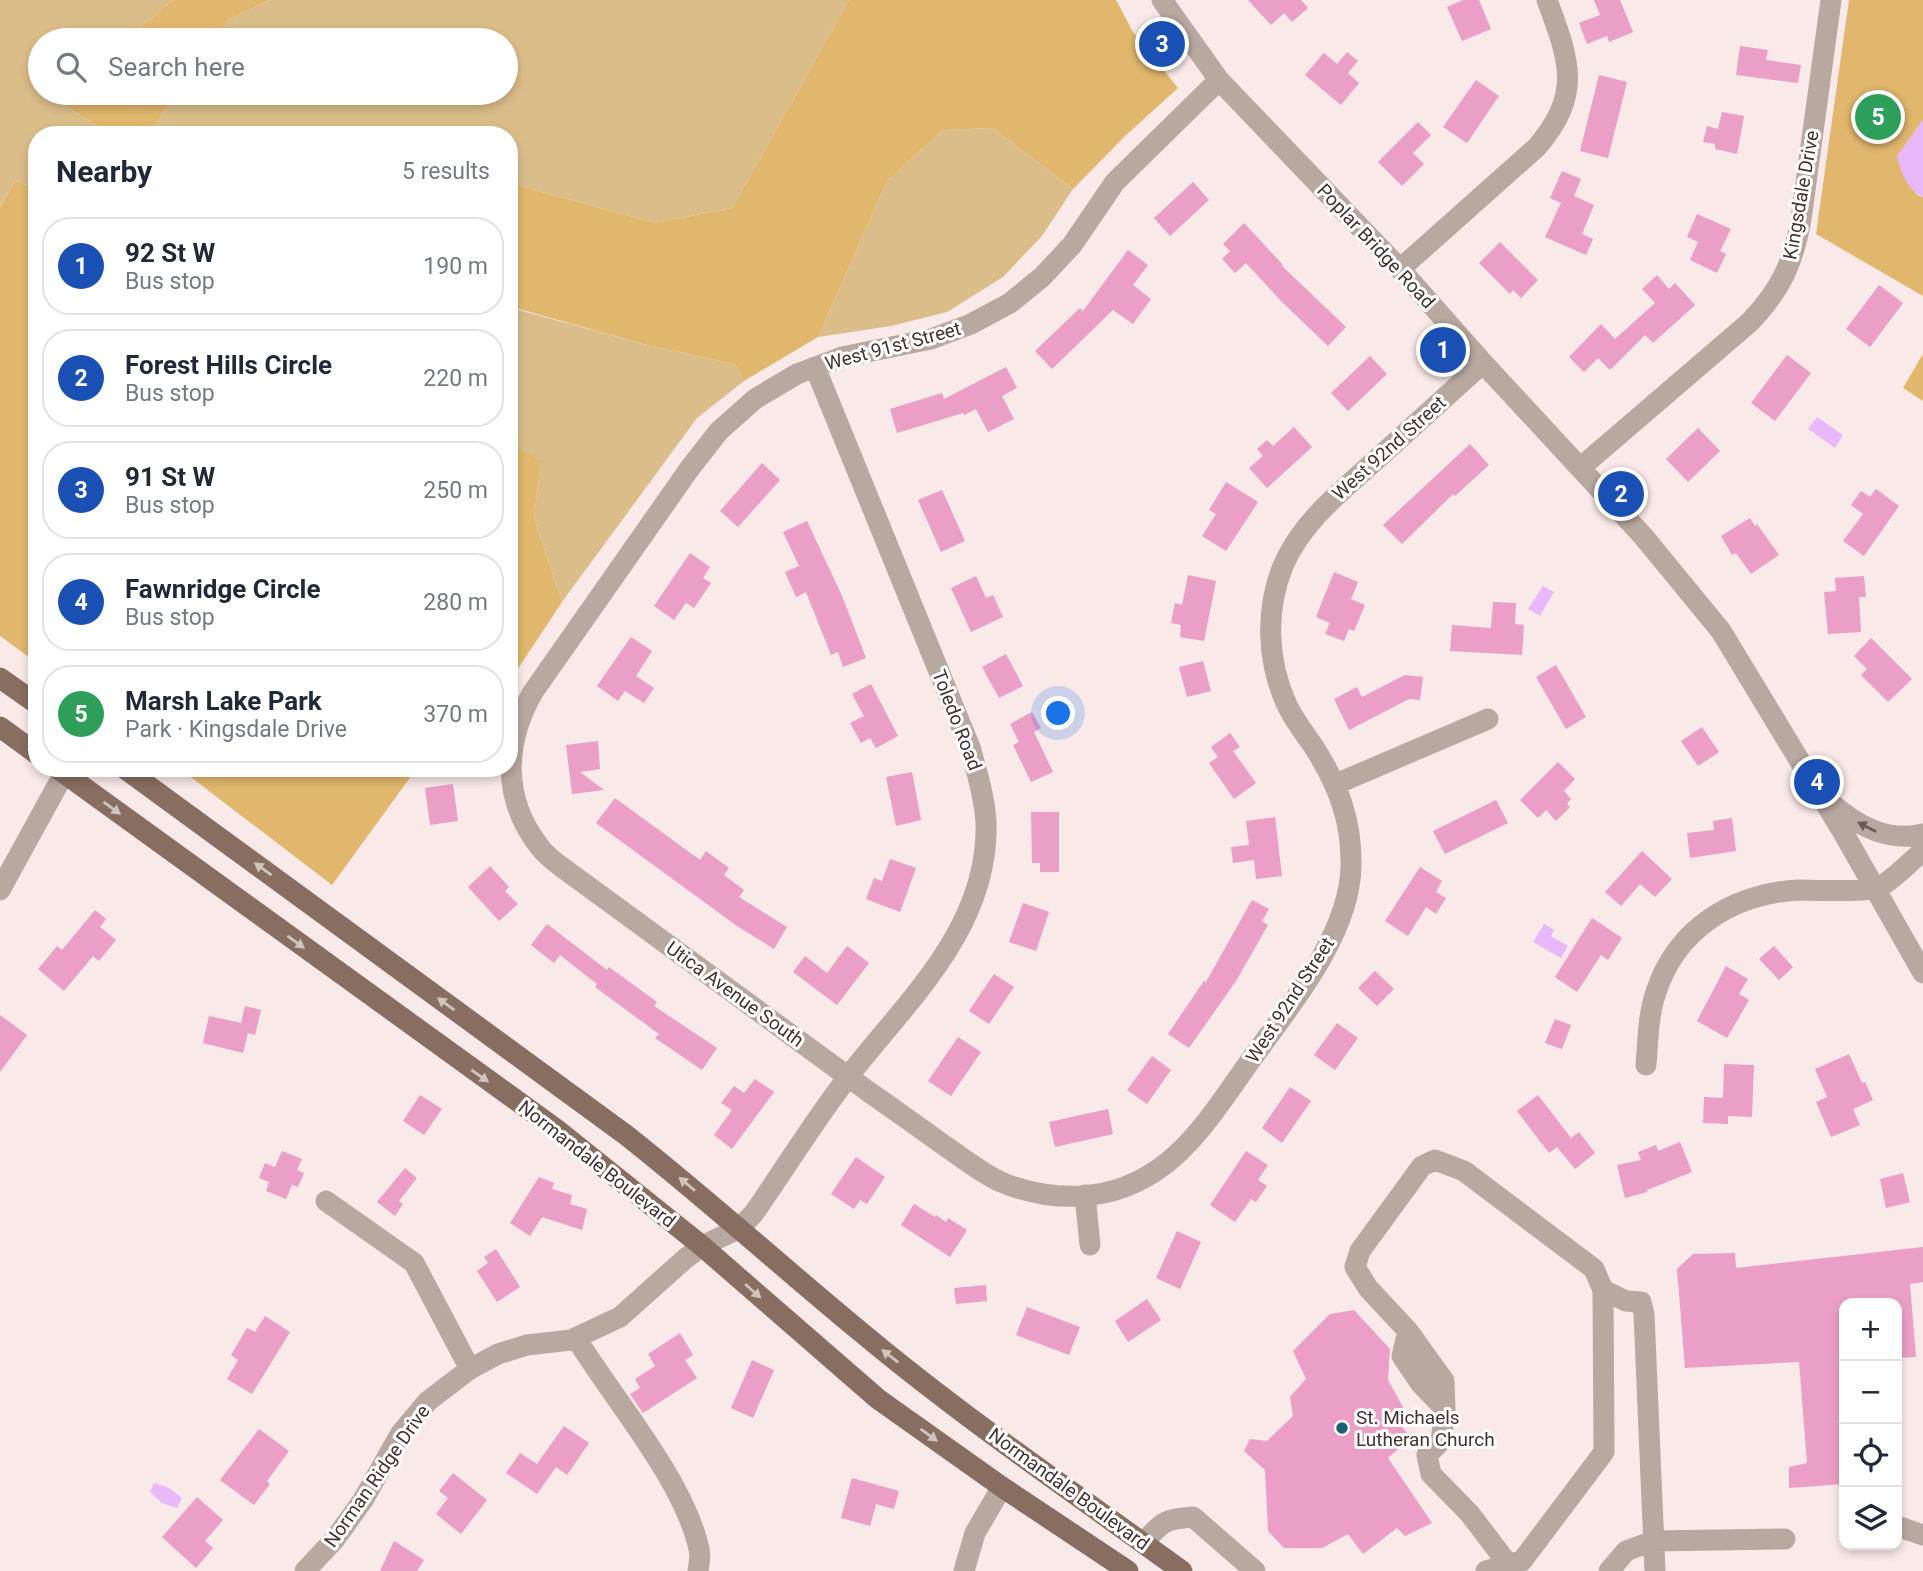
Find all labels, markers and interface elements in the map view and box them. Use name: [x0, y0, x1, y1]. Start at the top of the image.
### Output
pin: 3: [1139, 18, 1185, 70]
search box: [28, 28, 518, 105]
icon: search: [52, 48, 90, 86]
text: Search here: [108, 52, 245, 82]
pin: 5: [1855, 91, 1901, 143]
street label: Kingsdale Drive: [1778, 129, 1824, 261]
text: Nearby: [56, 154, 152, 189]
text: 5 results: [402, 158, 490, 185]
street label: Poplar Bridge Road: [1312, 179, 1440, 313]
text: 92 St W: [125, 238, 215, 268]
text: 1: [74, 253, 88, 280]
text: 190 m: [423, 253, 488, 280]
text: Bus stop: [125, 268, 215, 295]
street label: West 91st Street: [823, 317, 963, 375]
pin: 1: [1420, 324, 1466, 376]
text: Forest Hills Circle: [125, 350, 332, 380]
text: 2: [74, 365, 88, 392]
text: 220 m: [423, 365, 488, 392]
text: Bus stop: [125, 380, 215, 407]
street label: West 92nd Street: [1328, 391, 1450, 505]
text: 91 St W: [125, 462, 215, 492]
pin: 2: [1598, 468, 1644, 520]
text: 3: [74, 477, 88, 504]
text: 250 m: [423, 477, 488, 504]
text: Bus stop: [125, 492, 215, 519]
text: Fawnridge Circle: [125, 574, 320, 604]
text: 4: [74, 589, 88, 616]
text: 280 m: [423, 589, 488, 616]
text: Bus stop: [125, 604, 215, 631]
street label: Toledo Road: [927, 666, 987, 774]
text: Marsh Lake Park: [125, 686, 322, 716]
your location: [1041, 696, 1075, 730]
text: 5: [74, 701, 88, 728]
text: 370 m: [423, 701, 488, 728]
text: Park · Kingsdale Drive: [125, 716, 347, 743]
pin: 4: [1794, 756, 1840, 808]
one-way arrow: [103, 801, 121, 815]
one-way arrow: [1856, 821, 1876, 833]
one-way arrow: [254, 862, 272, 877]
street label: West 92nd Street: [1241, 933, 1339, 1067]
one-way arrow: [287, 935, 305, 949]
street label: Utica Avenue South: [662, 936, 808, 1052]
one-way arrow: [437, 997, 455, 1011]
one-way arrow: [471, 1069, 489, 1083]
street label: Normandale Boulevard: [514, 1096, 680, 1232]
one-way arrow: [679, 1177, 696, 1192]
one-way arrow: [745, 1283, 762, 1298]
map controls: [1839, 1298, 1902, 1550]
button: +: [1839, 1298, 1902, 1361]
one-way arrow: [882, 1348, 900, 1363]
button: −: [1839, 1361, 1902, 1424]
street label: Norman Ridge Drive: [319, 1401, 435, 1551]
place label: St. Michaels Lutheran Church: [1356, 1406, 1495, 1451]
marker: St. Michaels Lutheran Church: [1334, 1420, 1350, 1436]
street label: Normandale Boulevard: [984, 1423, 1154, 1555]
button: locate: [1839, 1424, 1902, 1487]
one-way arrow: [920, 1428, 938, 1442]
button: layers: [1839, 1487, 1902, 1550]

